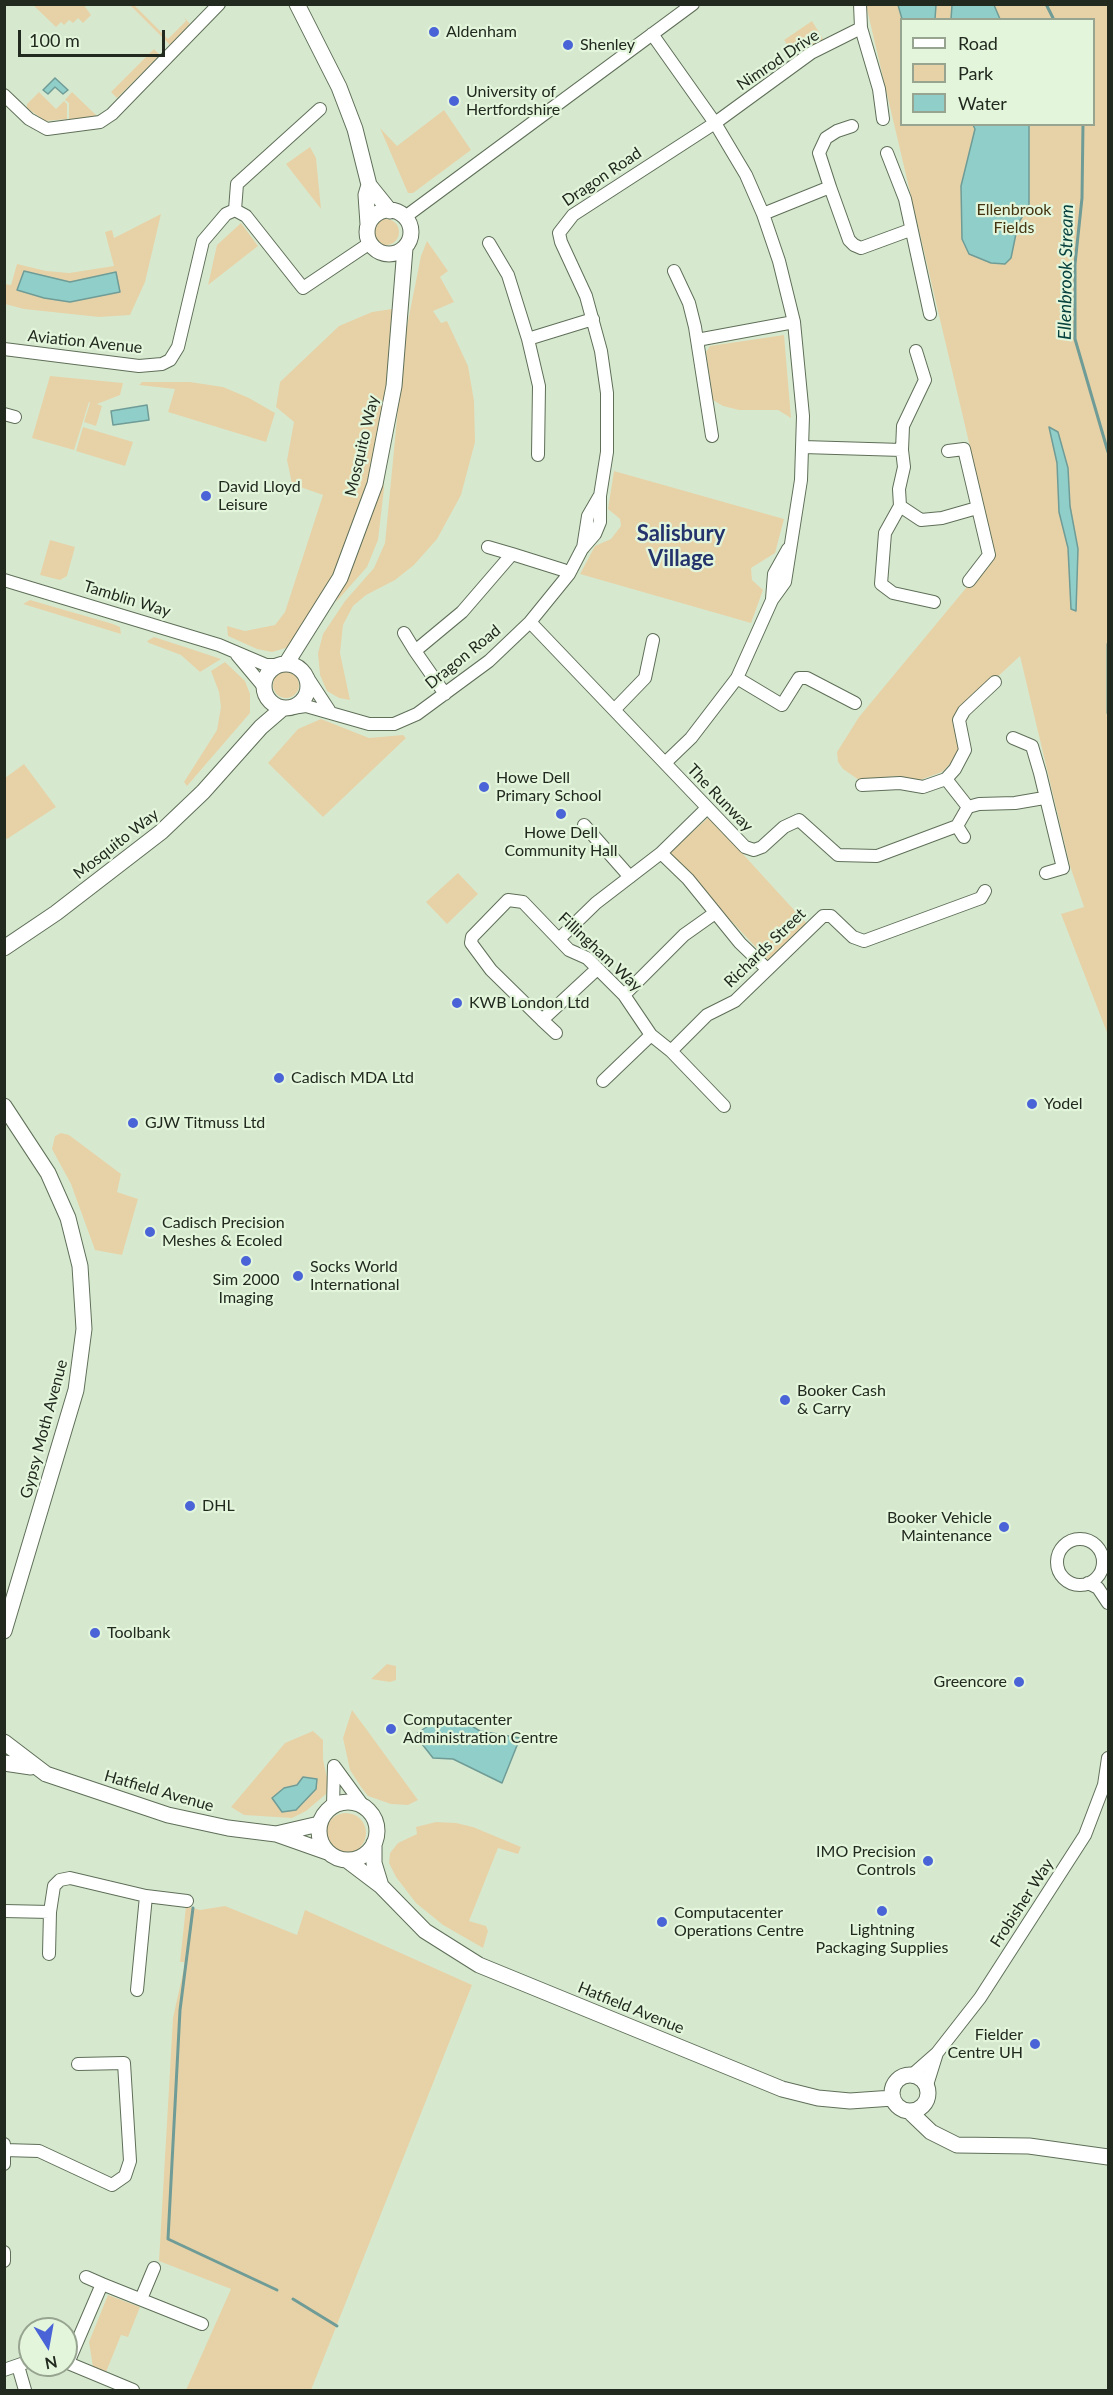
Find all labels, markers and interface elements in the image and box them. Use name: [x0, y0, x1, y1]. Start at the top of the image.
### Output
scale bar: [21, 18, 168, 56]
legend: [900, 18, 1095, 126]
place label: Aldenham: [446, 22, 517, 42]
marker: Aldenham: [427, 25, 441, 39]
street label: Nimrod Drive: [733, 26, 823, 94]
text: 100 m: [29, 29, 80, 51]
text: Road: [958, 32, 998, 54]
place label: Shenley: [580, 35, 635, 55]
marker: Shenley: [561, 38, 575, 52]
text: Park: [958, 62, 993, 84]
place label: University of Hertfordshire: [466, 82, 560, 120]
text: Water: [958, 92, 1007, 114]
marker: University of Hertfordshire: [447, 94, 461, 108]
street label: Dragon Road: [559, 143, 645, 211]
park label: Ellenbrook Fields: [977, 200, 1051, 238]
water label: Ellenbrook Stream: [1054, 204, 1078, 340]
street label: Aviation Avenue: [27, 326, 143, 358]
street label: Mosquito Way: [341, 394, 383, 498]
place label: David Lloyd Leisure: [218, 477, 301, 515]
marker: David Lloyd Leisure: [199, 489, 213, 503]
district label: Salisbury Village: [637, 521, 725, 572]
street label: Tamblin Way: [81, 577, 173, 621]
street label: Dragon Road: [421, 621, 505, 693]
street label: The Runway: [683, 760, 757, 836]
place label: Howe Dell Primary School: [496, 768, 602, 806]
marker: Howe Dell Primary School: [477, 780, 491, 794]
street label: Mosquito Way: [70, 805, 162, 883]
marker: Howe Dell Community Hall: [554, 807, 568, 821]
place label: Howe Dell Community Hall: [504, 823, 618, 861]
street label: Richards Street: [720, 904, 810, 992]
street label: Fillingham Way: [554, 908, 646, 996]
place label: KWB London Ltd: [469, 993, 590, 1013]
marker: KWB London Ltd: [450, 996, 464, 1010]
place label: Cadisch MDA Ltd: [291, 1068, 414, 1088]
marker: Cadisch MDA Ltd: [272, 1071, 286, 1085]
place label: Yodel: [1044, 1094, 1082, 1114]
marker: Yodel: [1025, 1097, 1039, 1111]
place label: GJW Titmuss Ltd: [145, 1113, 265, 1133]
marker: GJW Titmuss Ltd: [126, 1116, 140, 1130]
place label: Cadisch Precision Meshes & Ecoled: [162, 1213, 285, 1251]
marker: Cadisch Precision Meshes & Ecoled: [143, 1225, 157, 1239]
marker: Sim 2000 Imaging: [239, 1254, 253, 1268]
place label: Socks World International: [310, 1257, 400, 1295]
marker: Socks World International: [291, 1269, 305, 1283]
place label: Sim 2000 Imaging: [213, 1270, 279, 1308]
street label: Gypsy Moth Avenue: [16, 1357, 72, 1501]
place label: Booker Cash & Carry: [797, 1381, 886, 1419]
marker: Booker Cash & Carry: [778, 1393, 792, 1407]
place label: DHL: [202, 1496, 235, 1516]
marker: DHL: [183, 1499, 197, 1513]
place label: Booker Vehicle Maintenance: [887, 1508, 992, 1546]
marker: Booker Vehicle Maintenance: [997, 1520, 1011, 1534]
place label: Toolbank: [107, 1623, 170, 1643]
marker: Toolbank: [88, 1626, 102, 1640]
place label: Greencore: [934, 1672, 1007, 1692]
marker: Greencore: [1012, 1675, 1026, 1689]
place label: Computacenter Administration Centre: [403, 1710, 558, 1748]
marker: Computacenter Administration Centre: [384, 1722, 398, 1736]
street label: Hatfield Avenue: [102, 1766, 216, 1816]
place label: IMO Precision Controls: [816, 1842, 916, 1880]
marker: IMO Precision Controls: [921, 1854, 935, 1868]
street label: Frobisher Way: [986, 1855, 1058, 1951]
place label: Computacenter Operations Centre: [674, 1903, 804, 1941]
marker: Lightning Packaging Supplies: [875, 1904, 889, 1918]
marker: Computacenter Operations Centre: [655, 1915, 669, 1929]
place label: Lightning Packaging Supplies: [816, 1920, 948, 1958]
street label: Hatfield Avenue: [575, 1978, 687, 2038]
place label: Fielder Centre UH: [947, 2025, 1023, 2063]
marker: Fielder Centre UH: [1028, 2037, 1042, 2051]
north arrow: [18, 2317, 78, 2377]
text: N: [43, 2353, 59, 2374]

